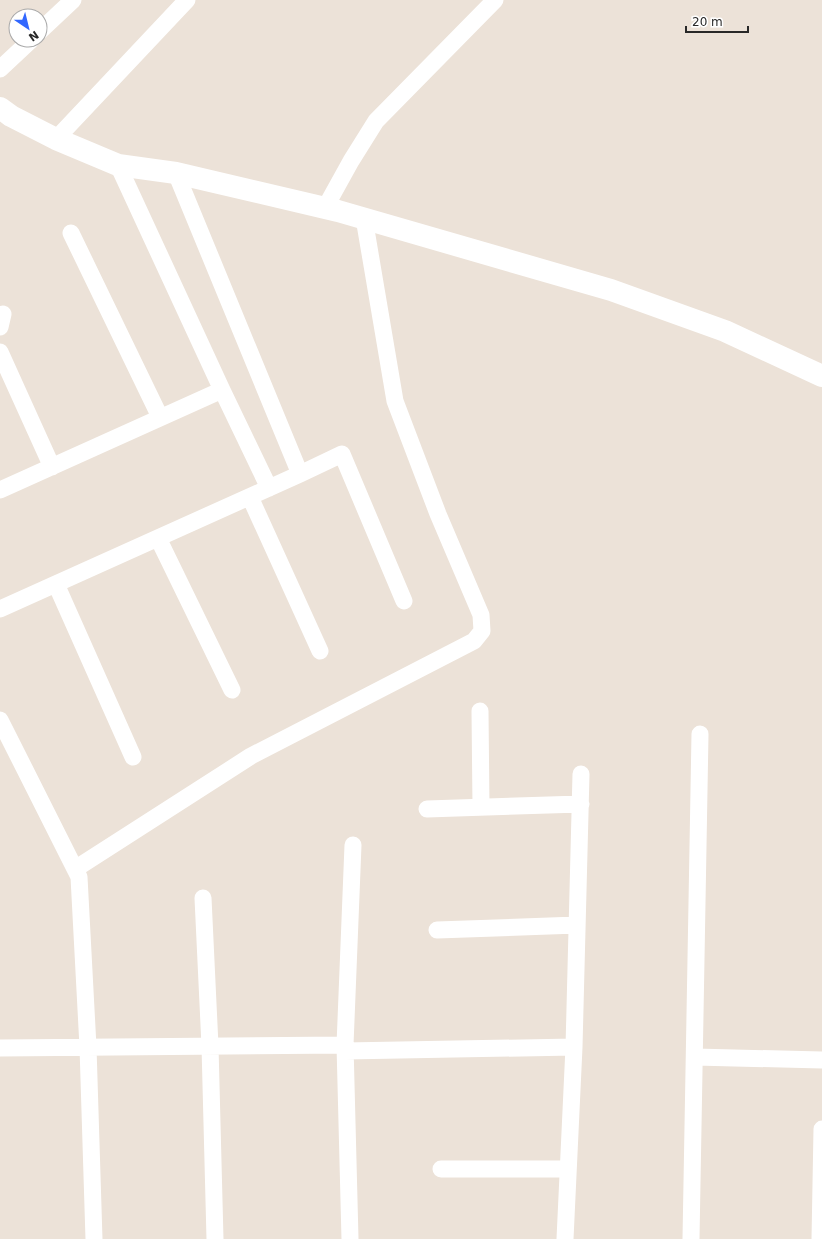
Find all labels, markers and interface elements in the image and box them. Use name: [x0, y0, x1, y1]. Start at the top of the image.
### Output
north arrow: [8, 8, 48, 48]
scale bar: [686, 8, 748, 34]
text: 20 m: [692, 15, 723, 29]
text: N: [26, 28, 41, 44]

